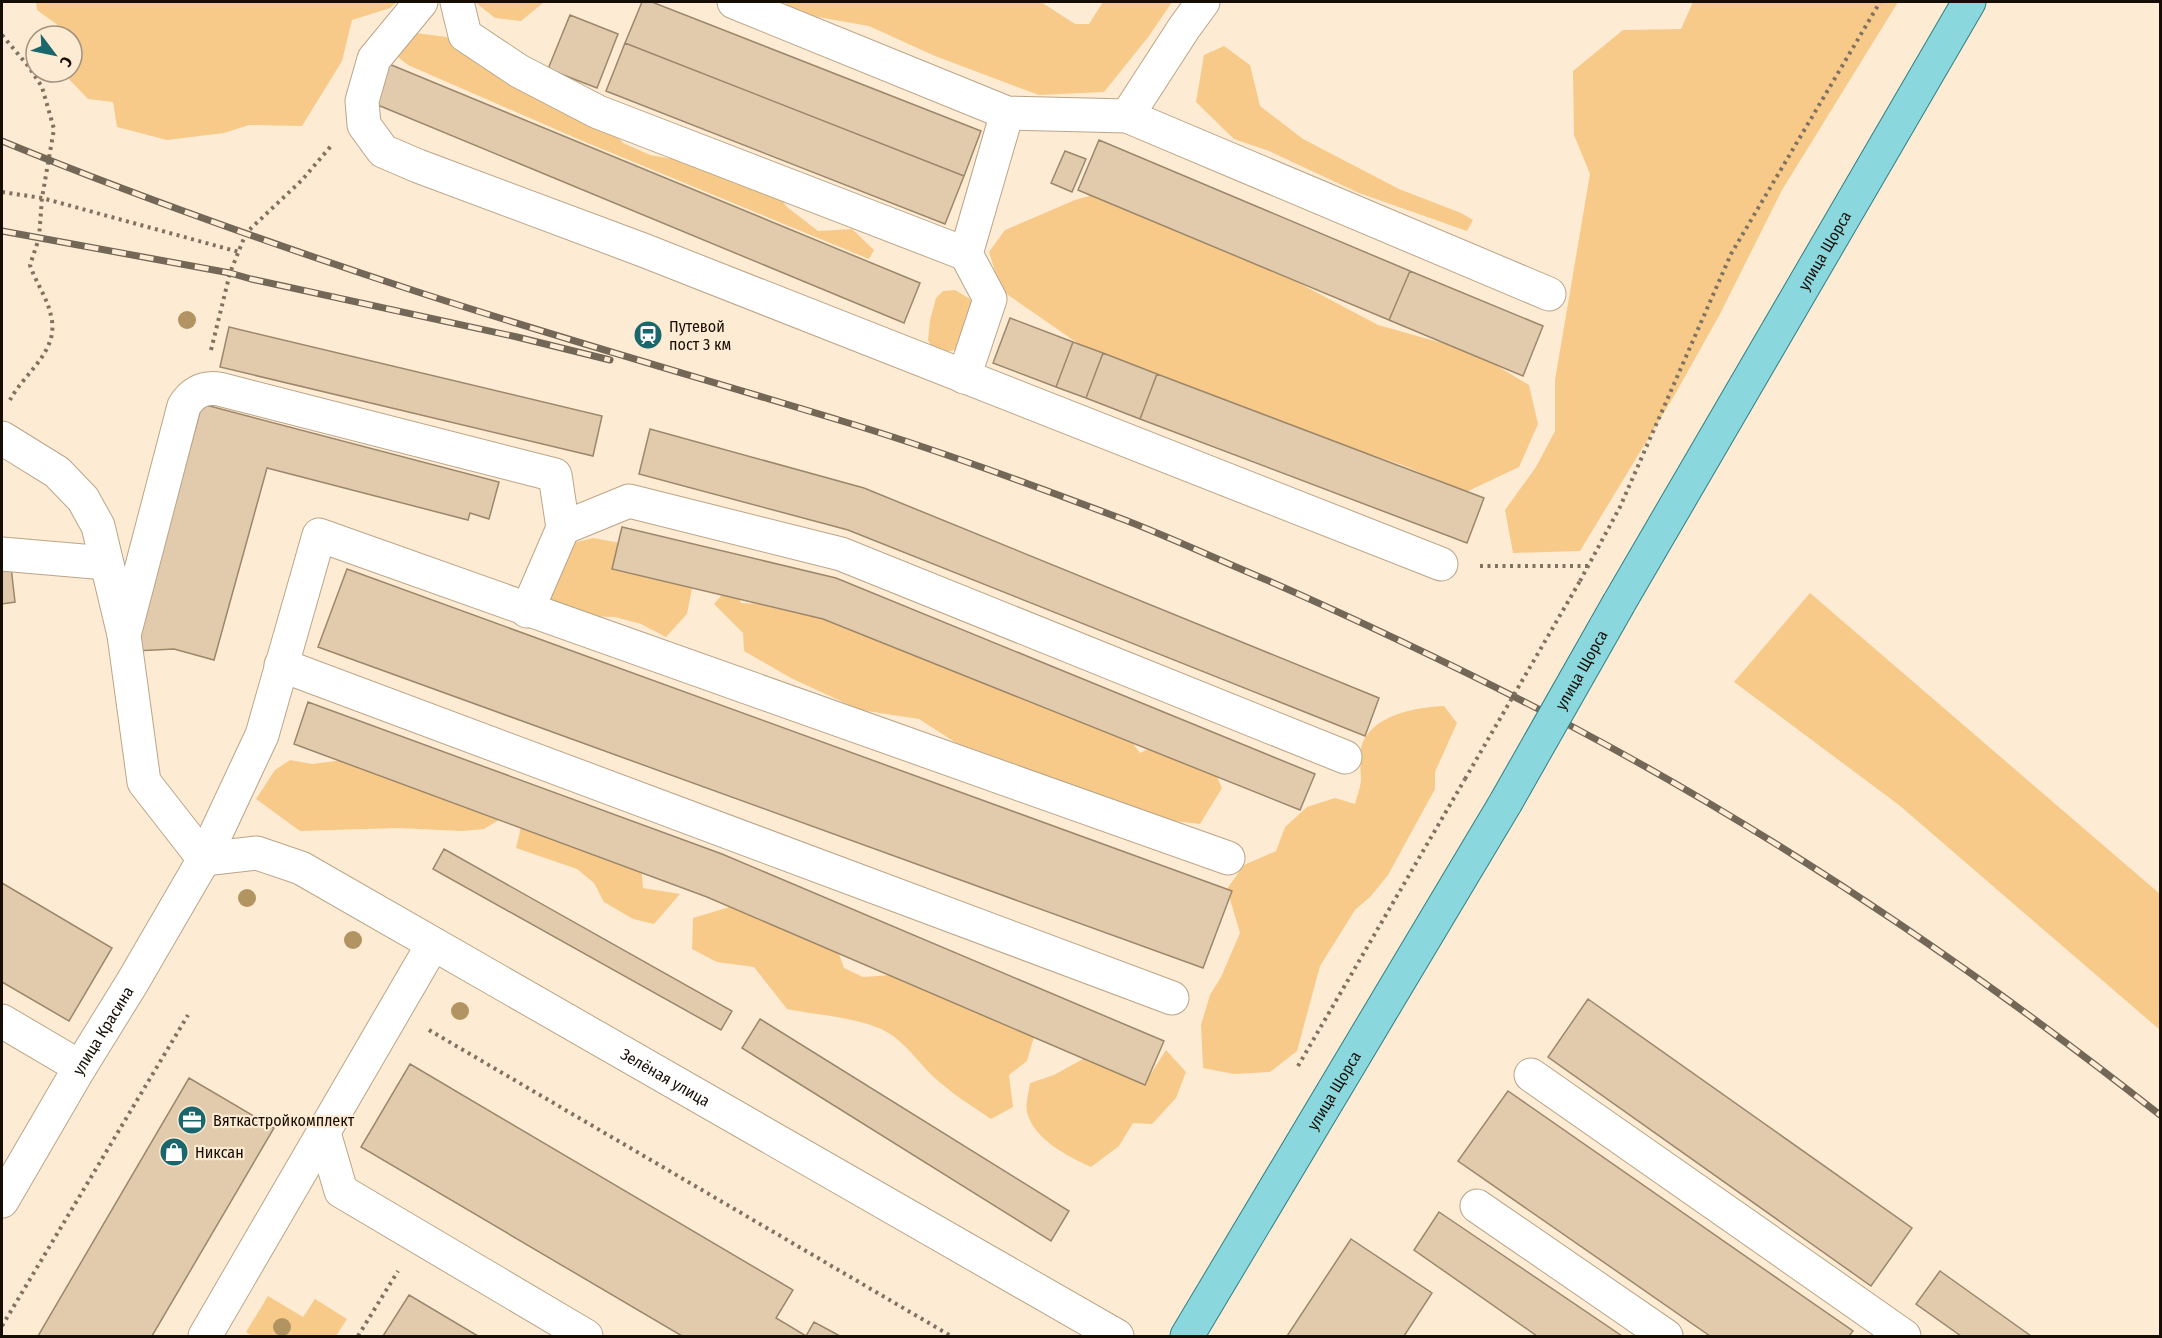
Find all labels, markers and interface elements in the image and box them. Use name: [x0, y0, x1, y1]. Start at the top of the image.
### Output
north arrow: [24, 24, 84, 84]
text: С: [56, 53, 77, 71]
street label: улица Щорса: [1794, 207, 1855, 294]
place label: Путевой пост 3 км: [669, 317, 731, 354]
station icon: Путевой пост 3 км: [632, 319, 664, 351]
street label: улица Щорса: [1551, 627, 1612, 713]
street label: улица Красина: [69, 983, 138, 1078]
street label: Зелёная улица: [617, 1044, 713, 1111]
street label: улица Щорса: [1303, 1048, 1365, 1134]
office icon: Вяткастройкомплект: [176, 1104, 208, 1136]
place label: Вяткастройкомплект: [213, 1111, 355, 1130]
shop icon: Никсан: [158, 1136, 190, 1168]
place label: Никсан: [195, 1143, 244, 1162]

